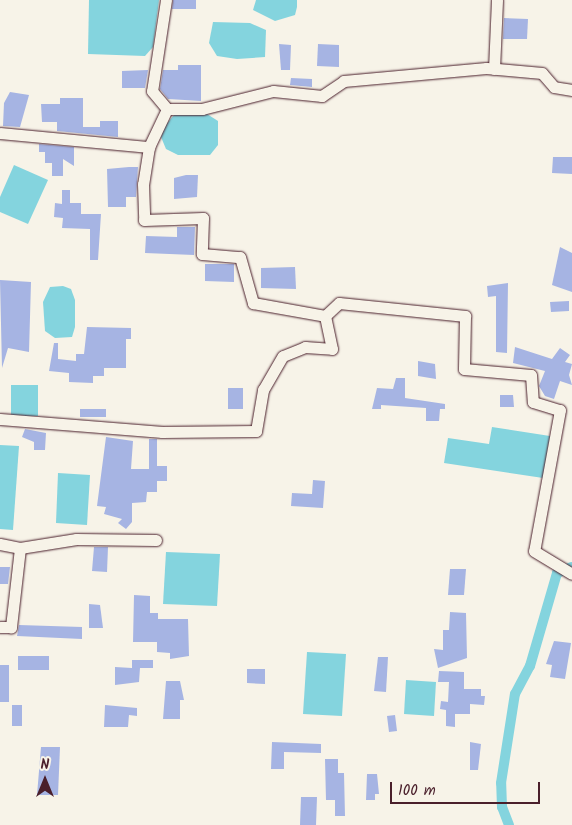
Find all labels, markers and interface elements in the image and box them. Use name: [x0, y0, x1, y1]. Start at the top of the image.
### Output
text: N: [41, 754, 49, 776]
north arrow: [20, 755, 70, 805]
scale bar: [392, 772, 542, 804]
text: 100 m: [398, 779, 436, 803]

